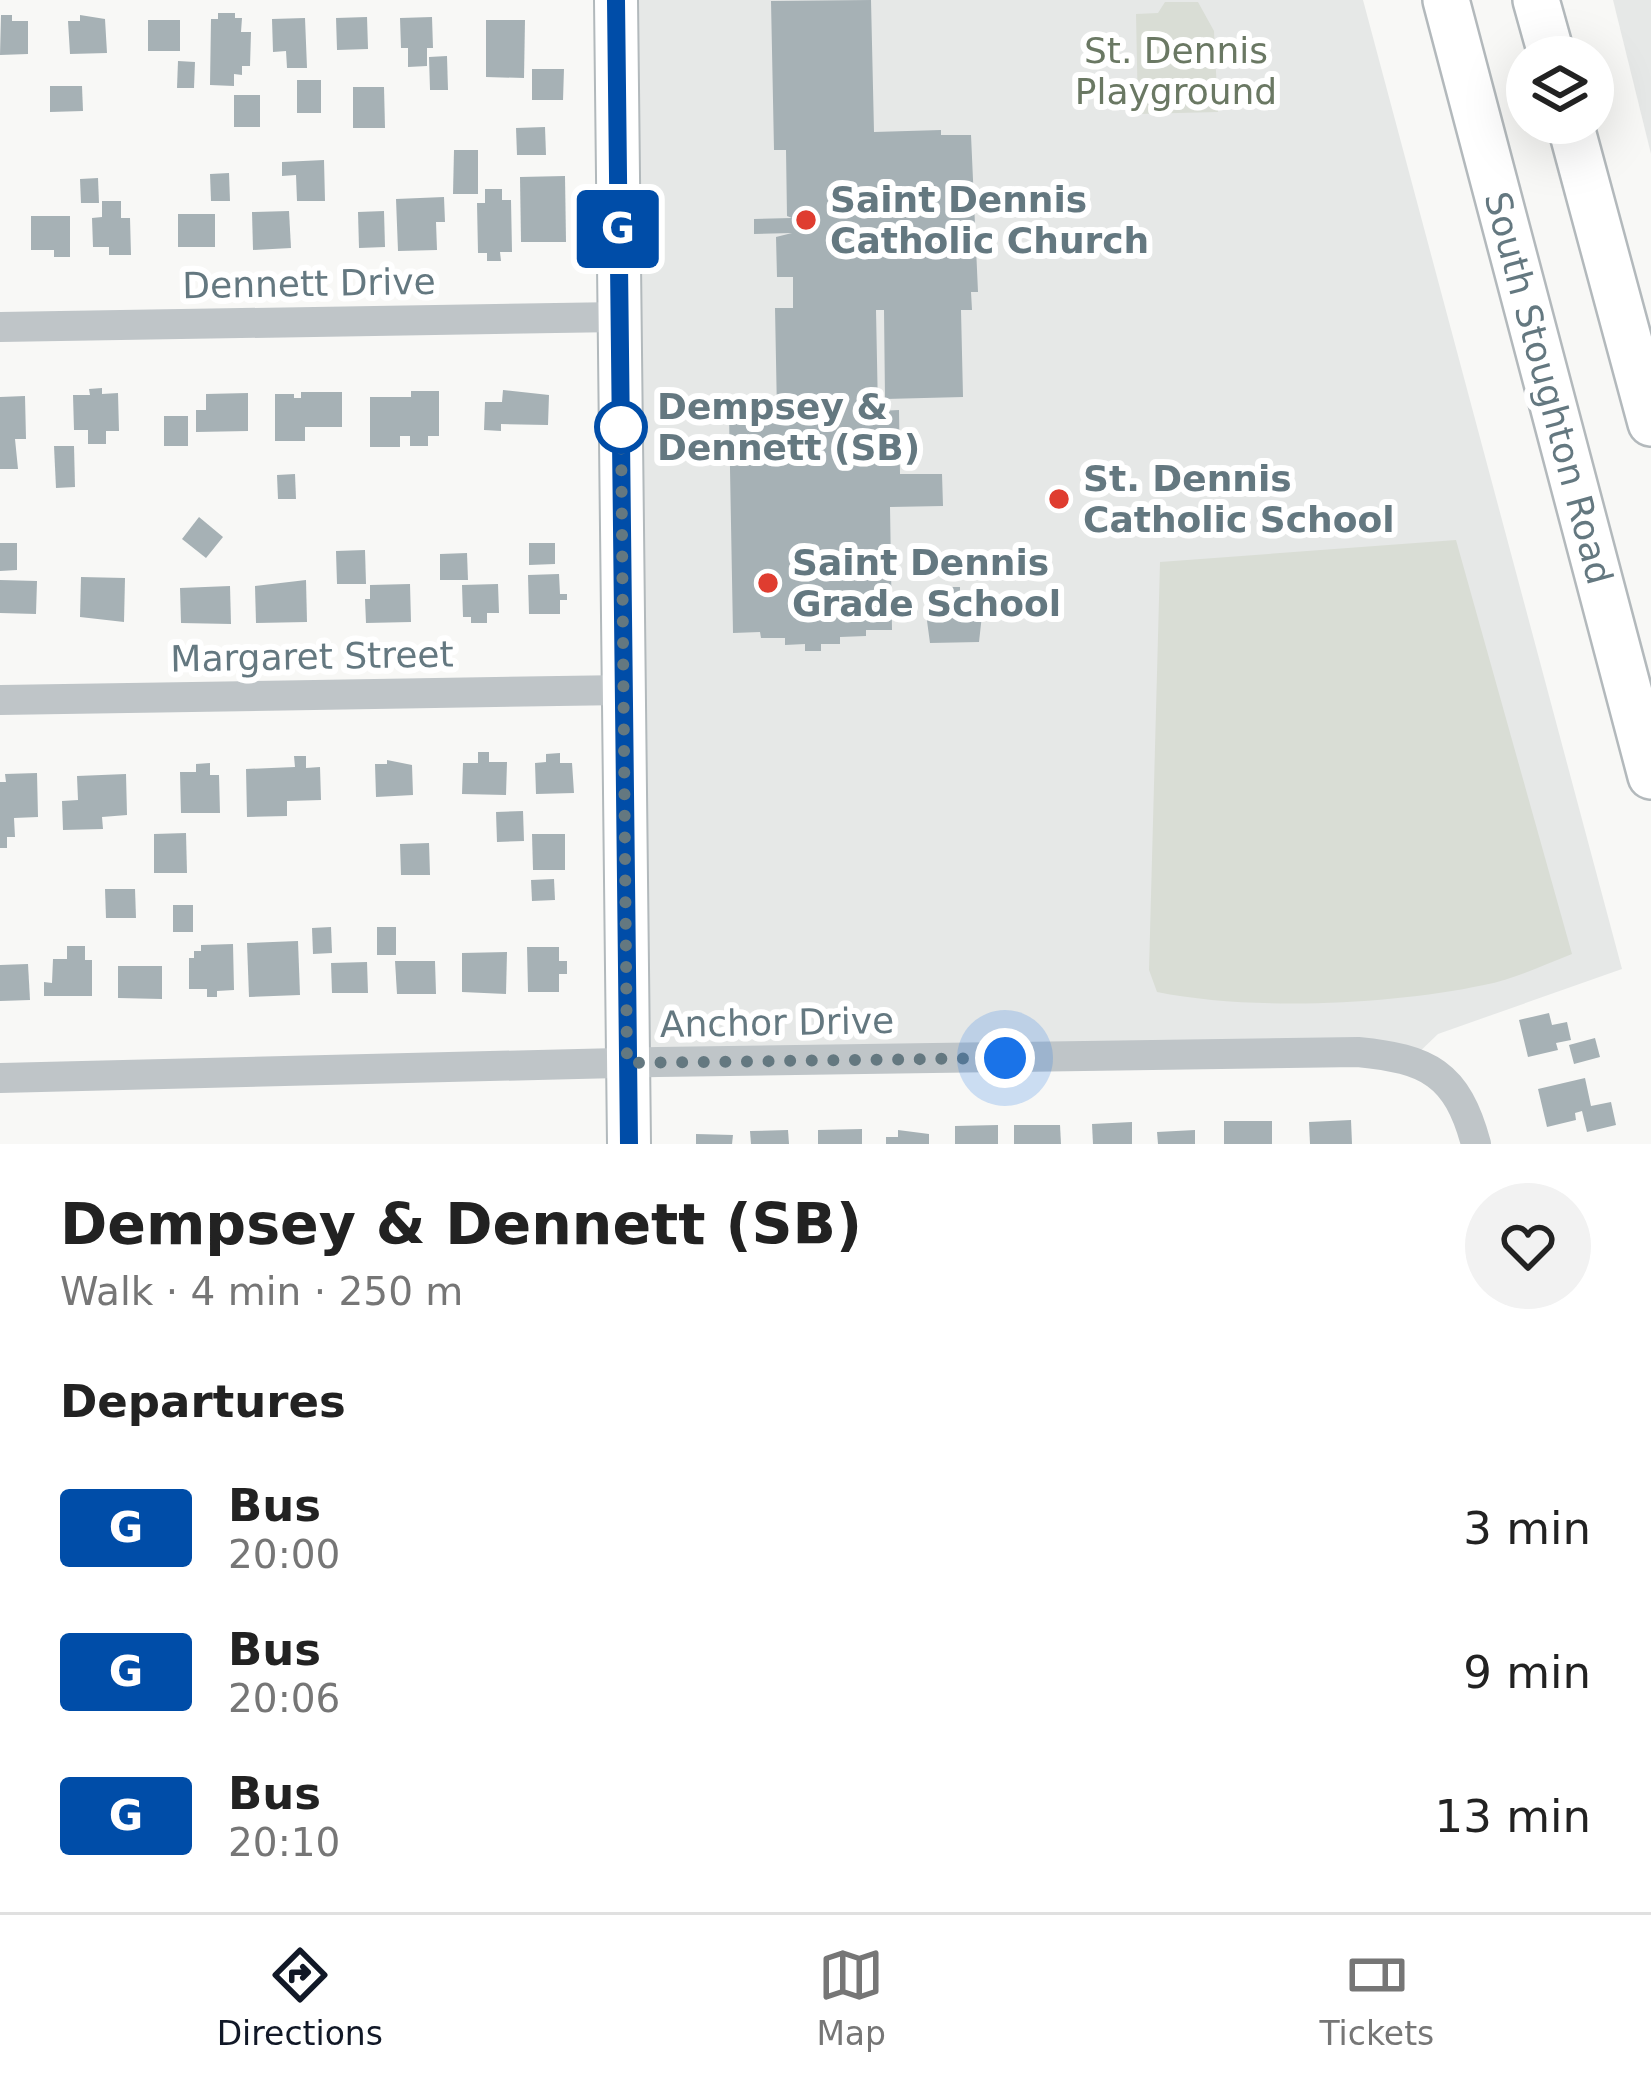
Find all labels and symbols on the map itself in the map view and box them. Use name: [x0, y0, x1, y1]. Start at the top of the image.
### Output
park label: St. Dennis Playground: [1075, 30, 1277, 112]
place label: Saint Dennis Catholic Church: [830, 179, 1149, 261]
street label: South Stoughton Road: [1476, 188, 1621, 589]
line badge: G: [579, 190, 657, 268]
marker: Saint Dennis Catholic Church: [793, 207, 819, 233]
street label: Dennett Drive: [182, 261, 436, 306]
place label: Dempsey & Dennett (SB): [657, 386, 920, 468]
marker: Dempsey & Dennett (SB): [596, 402, 646, 452]
place label: St. Dennis Catholic School: [1083, 458, 1395, 540]
marker: St. Dennis Catholic School: [1046, 486, 1072, 512]
place label: Saint Dennis Grade School: [792, 542, 1061, 624]
marker: Saint Dennis Grade School: [755, 570, 781, 596]
street label: Margaret Street: [170, 634, 454, 679]
street label: Anchor Drive: [660, 1000, 895, 1045]
your location: [975, 1028, 1035, 1088]

